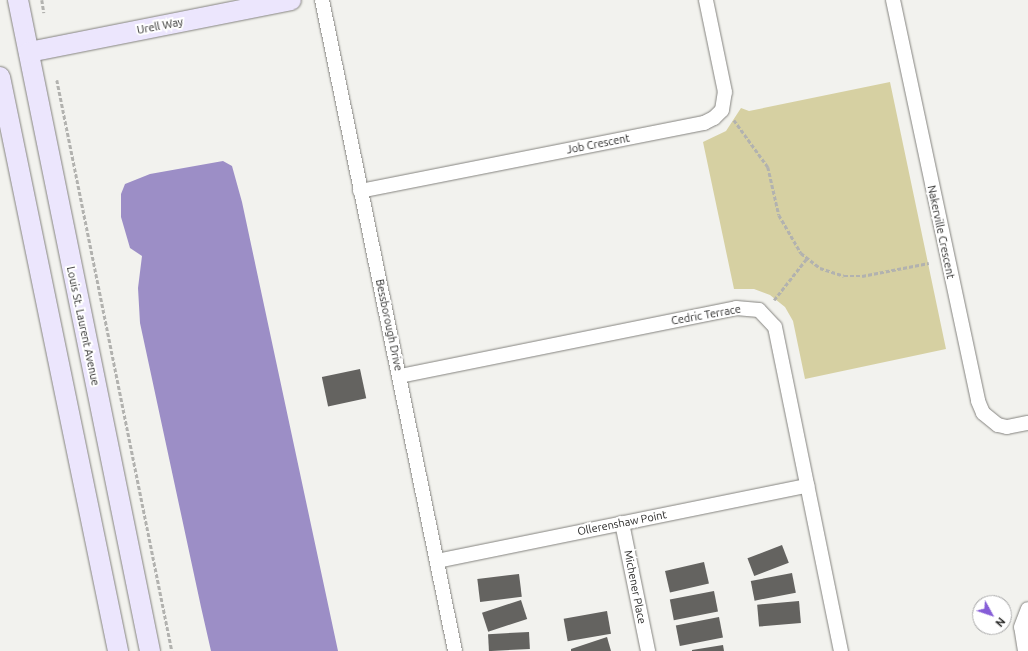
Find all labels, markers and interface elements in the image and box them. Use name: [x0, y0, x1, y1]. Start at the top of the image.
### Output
street label: Urell Way: [136, 15, 184, 37]
street label: Job Crescent: [565, 131, 631, 157]
street label: Nakerville Crescent: [925, 184, 957, 280]
street label: Louis St. Laurent Avenue: [64, 265, 102, 387]
street label: Bessborough Drive: [373, 278, 405, 372]
street label: Cedric Terrace: [670, 302, 742, 328]
street label: Ollerenshaw Point: [576, 508, 668, 538]
street label: Michener Place: [621, 549, 649, 625]
north arrow: [972, 595, 1012, 635]
text: N: [993, 615, 1008, 629]

